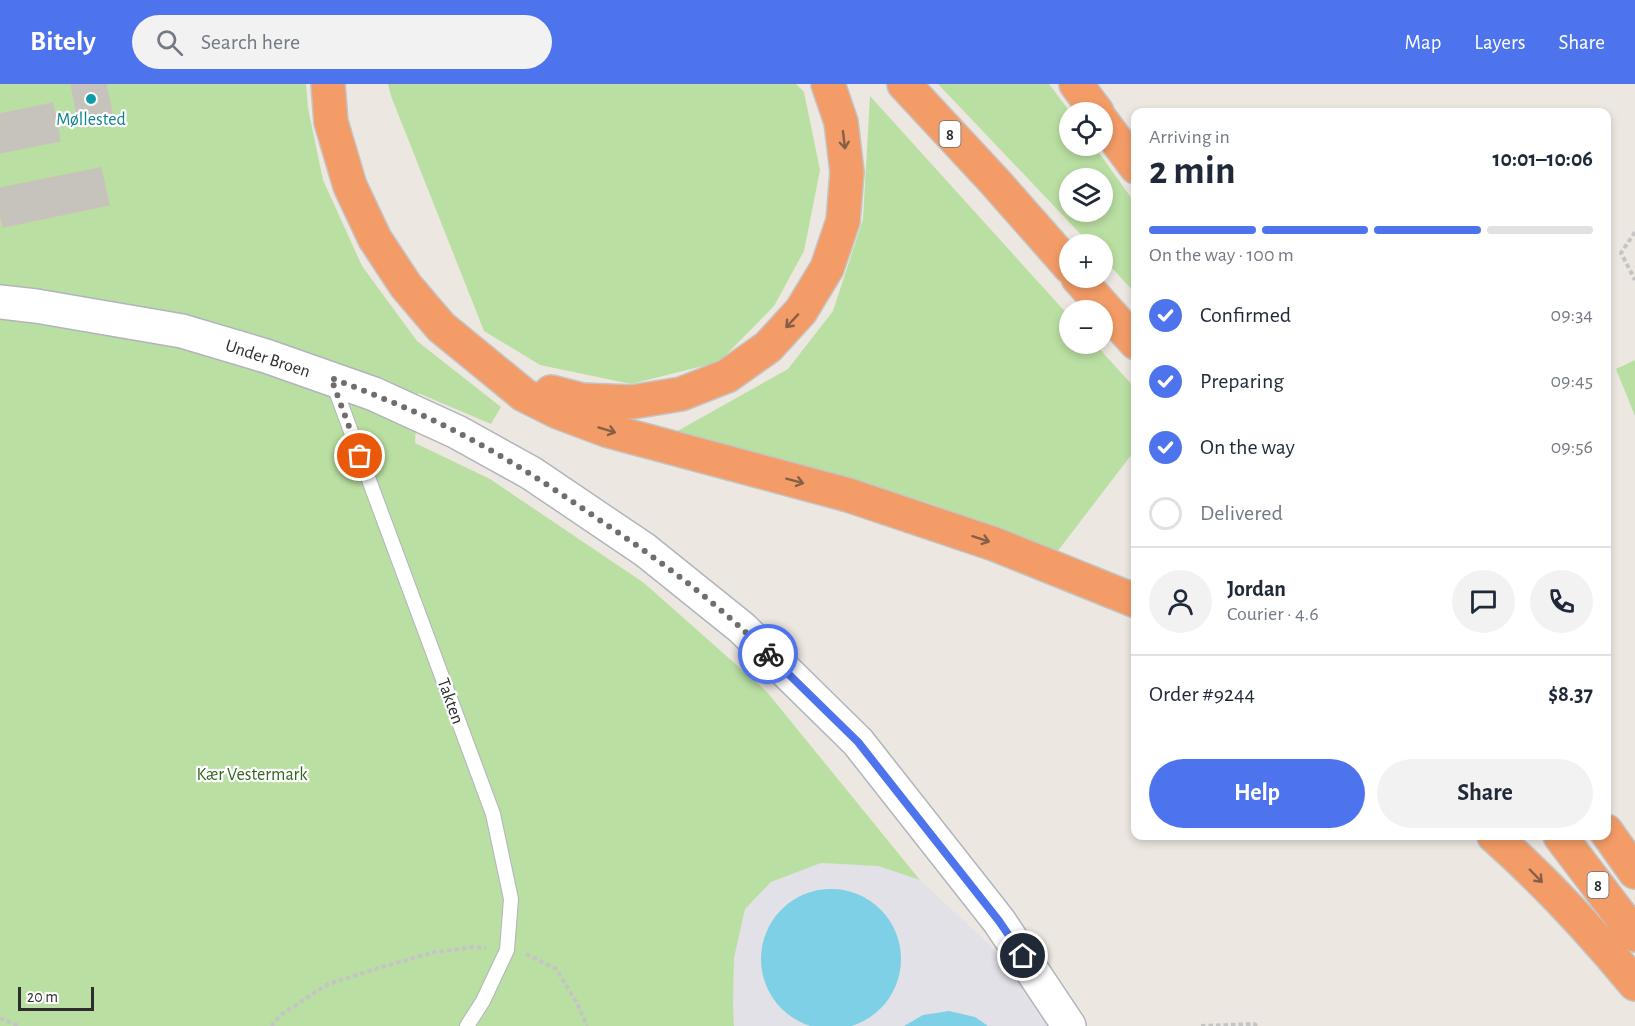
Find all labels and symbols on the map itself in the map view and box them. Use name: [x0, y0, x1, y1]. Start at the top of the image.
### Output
marker: Møllested: [84, 92, 98, 106]
place label: Møllested: [56, 111, 126, 129]
road number: 8: [940, 121, 960, 147]
one-way arrow: [838, 130, 849, 150]
one-way arrow: [785, 314, 799, 329]
street label: Under Broen: [223, 337, 312, 381]
one-way arrow: [597, 425, 616, 436]
pin: [334, 430, 385, 481]
one-way arrow: [785, 476, 804, 487]
one-way arrow: [971, 534, 990, 545]
courier: [738, 624, 798, 684]
street label: Takten: [434, 676, 467, 727]
park label: Kær Vestermark: [196, 766, 308, 784]
one-way arrow: [1529, 868, 1544, 883]
road number: 8: [1588, 872, 1608, 898]
pin: [997, 930, 1048, 981]
scale bar: [18, 984, 94, 1012]

